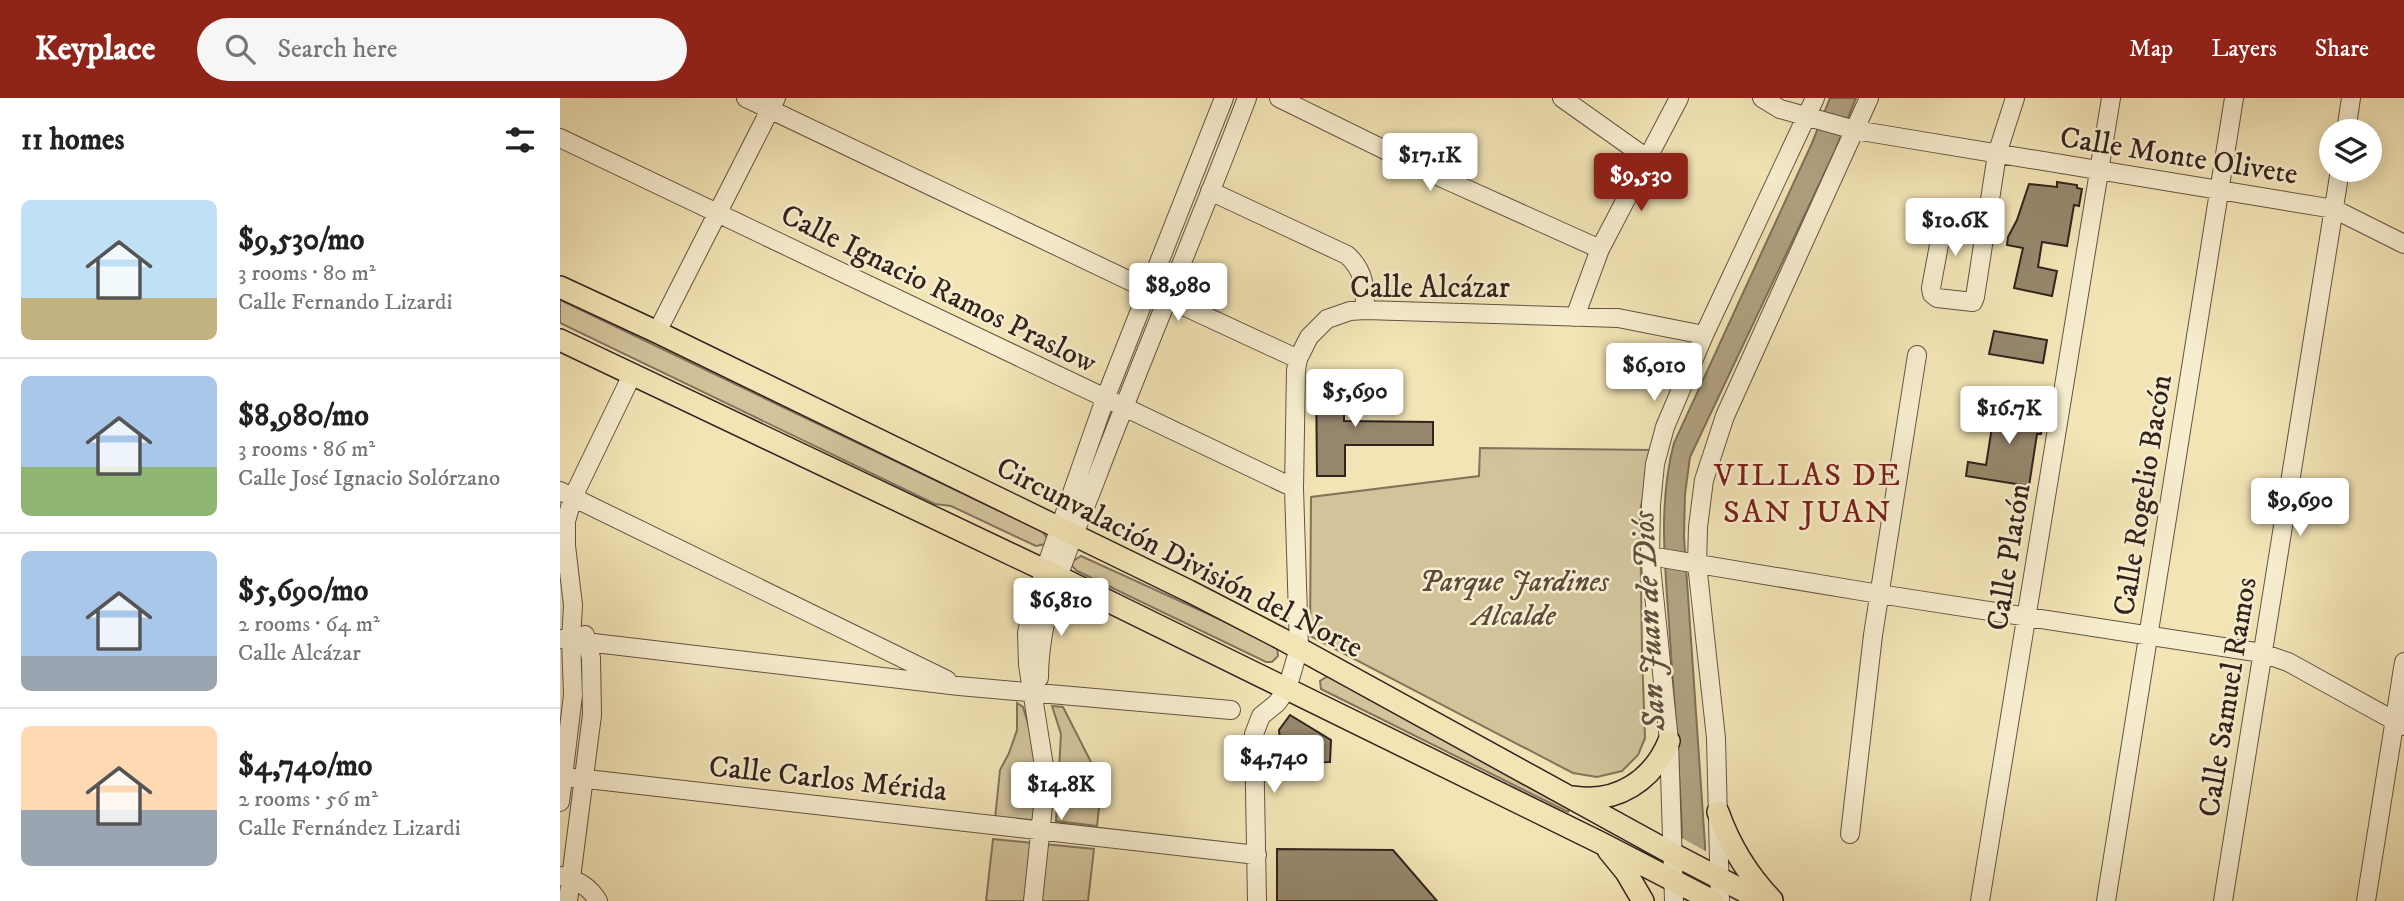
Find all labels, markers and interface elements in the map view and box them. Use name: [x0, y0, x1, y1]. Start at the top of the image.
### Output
search box: [197, 18, 687, 81]
text: Keyplace: [35, 29, 155, 70]
icon: search: [221, 30, 259, 68]
text: Search here: [277, 33, 398, 66]
text: Map: [2129, 34, 2173, 64]
text: Layers: [2211, 34, 2277, 64]
text: Share: [2315, 34, 2369, 64]
street label: Calle Monte Olivete: [2057, 119, 2300, 194]
map controls: [2319, 119, 2382, 182]
button: layers: [2319, 119, 2382, 182]
icon: filters: [501, 121, 539, 159]
text: 11 homes: [21, 122, 125, 159]
pin: $17.1K: [1373, 134, 1487, 193]
text: $17.1K: [1398, 141, 1462, 170]
pin: $9,530: [1584, 153, 1698, 213]
text: $9,530: [1610, 161, 1672, 190]
street label: Calle Ignacio Ramos Praslow: [774, 197, 1102, 382]
pin: $10.6K: [1898, 198, 2012, 258]
text: $10.6K: [1922, 206, 1988, 235]
text: $9,530/mo: [238, 222, 364, 259]
icon: home: [77, 228, 161, 312]
text: 3 rooms · 80 m²: [238, 259, 376, 288]
pin: $8,980: [1121, 264, 1235, 323]
street label: Calle Alcázar: [1350, 270, 1510, 307]
text: $8,980: [1145, 271, 1211, 300]
text: Calle Fernando Lizardi: [238, 288, 452, 317]
pin: $6,010: [1597, 344, 1711, 403]
text: $6,010: [1622, 351, 1686, 380]
pin: $5,690: [1298, 370, 1412, 429]
street label: Calle Rogelio Bacón: [2106, 372, 2181, 618]
text: $5,690: [1322, 377, 1388, 406]
pin: $16.7K: [1952, 386, 2066, 446]
text: $16.7K: [1976, 394, 2042, 423]
text: $8,980/mo: [238, 398, 369, 435]
icon: home: [77, 404, 161, 488]
text: 3 rooms · 86 m²: [238, 435, 375, 464]
street label: Circunvalación División del Norte: [990, 450, 1369, 667]
district label: VILLAS DE SAN JUAN: [1713, 456, 1902, 533]
text: Calle José Ignacio Solórzano: [238, 464, 500, 493]
pin: $9,690: [2243, 478, 2357, 538]
street label: Calle Platón: [1980, 481, 2039, 633]
text: $9,690: [2267, 486, 2333, 515]
water label: San Juan de Diós: [1624, 509, 1676, 733]
park label: Parque Jardines Alcalde: [1419, 564, 1610, 635]
text: $5,690/mo: [238, 573, 368, 610]
street label: Calle Samuel Ramos: [2191, 575, 2266, 820]
pin: $6,810: [1004, 578, 1118, 638]
icon: home: [77, 579, 161, 663]
text: $6,810: [1030, 586, 1092, 615]
text: 2 rooms · 64 m²: [238, 610, 380, 639]
text: Calle Alcázar: [238, 639, 361, 668]
pin: $4,740: [1217, 736, 1331, 795]
text: $4,740: [1240, 743, 1308, 772]
text: $4,740/mo: [238, 748, 372, 785]
street label: Calle Carlos Mérida: [707, 749, 949, 810]
icon: home: [77, 754, 161, 838]
pin: $14.8K: [1004, 762, 1118, 822]
text: $14.8K: [1027, 770, 1095, 799]
text: 2 rooms · 56 m²: [238, 785, 378, 814]
text: Calle Fernández Lizardi: [238, 814, 461, 843]

